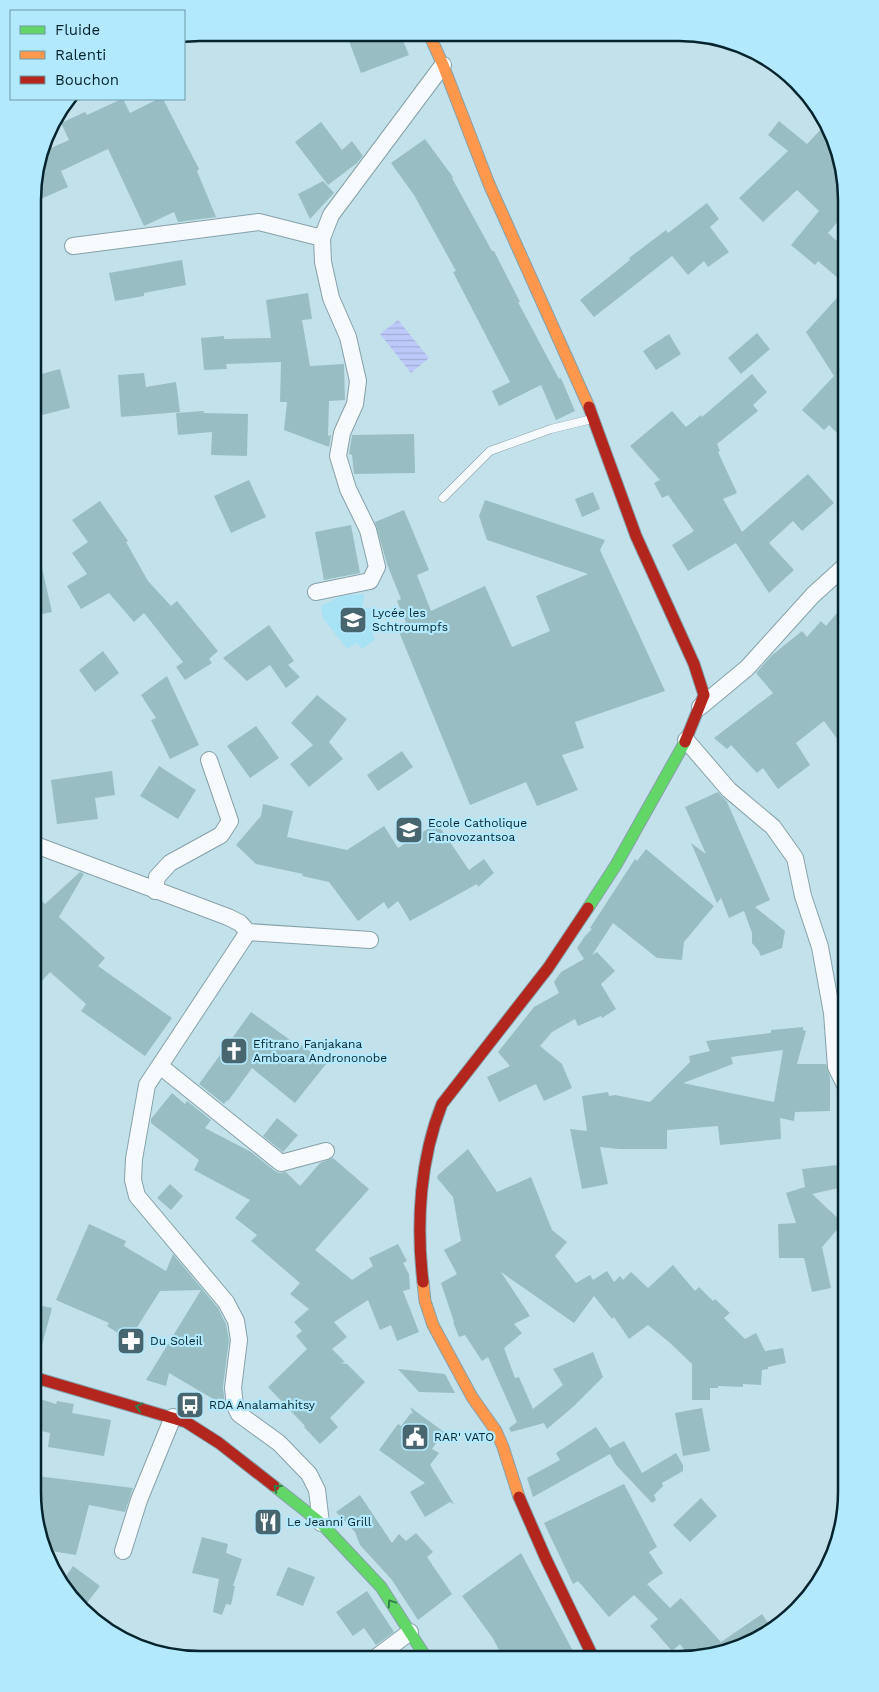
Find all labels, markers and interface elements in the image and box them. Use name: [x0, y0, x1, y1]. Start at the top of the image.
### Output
legend: [10, 10, 185, 100]
text: Fluide: [55, 21, 100, 39]
text: Ralenti: [55, 46, 106, 64]
text: Bouchon: [55, 71, 119, 89]
school or university icon: Lycée les Schtroumpfs: [338, 605, 368, 635]
place label: Lycée les Schtroumpfs: [372, 606, 448, 634]
school or university icon: Ecole Catholique Fanovozantsoa: [394, 815, 424, 845]
place label: Ecole Catholique Fanovozantsoa: [428, 816, 527, 844]
church icon: Efitrano Fanjakana Amboara Andrononobe: [219, 1036, 249, 1066]
place label: Efitrano Fanjakana Amboara Andrononobe: [253, 1037, 387, 1065]
pharmacy icon: Du Soleil: [116, 1326, 146, 1356]
place label: Du Soleil: [150, 1334, 203, 1348]
bus stop icon: RDA Analamahitsy: [175, 1390, 205, 1420]
place label: RDA Analamahitsy: [209, 1398, 316, 1412]
one-way arrow: [135, 1403, 143, 1413]
public building icon: RAR' VATO: [400, 1422, 430, 1452]
place label: RAR' VATO: [434, 1430, 494, 1444]
one-way arrow: [274, 1486, 283, 1494]
restaurant icon: Le Jeanni Grill: [253, 1507, 283, 1537]
place label: Le Jeanni Grill: [287, 1515, 372, 1529]
one-way arrow: [388, 1599, 397, 1609]

